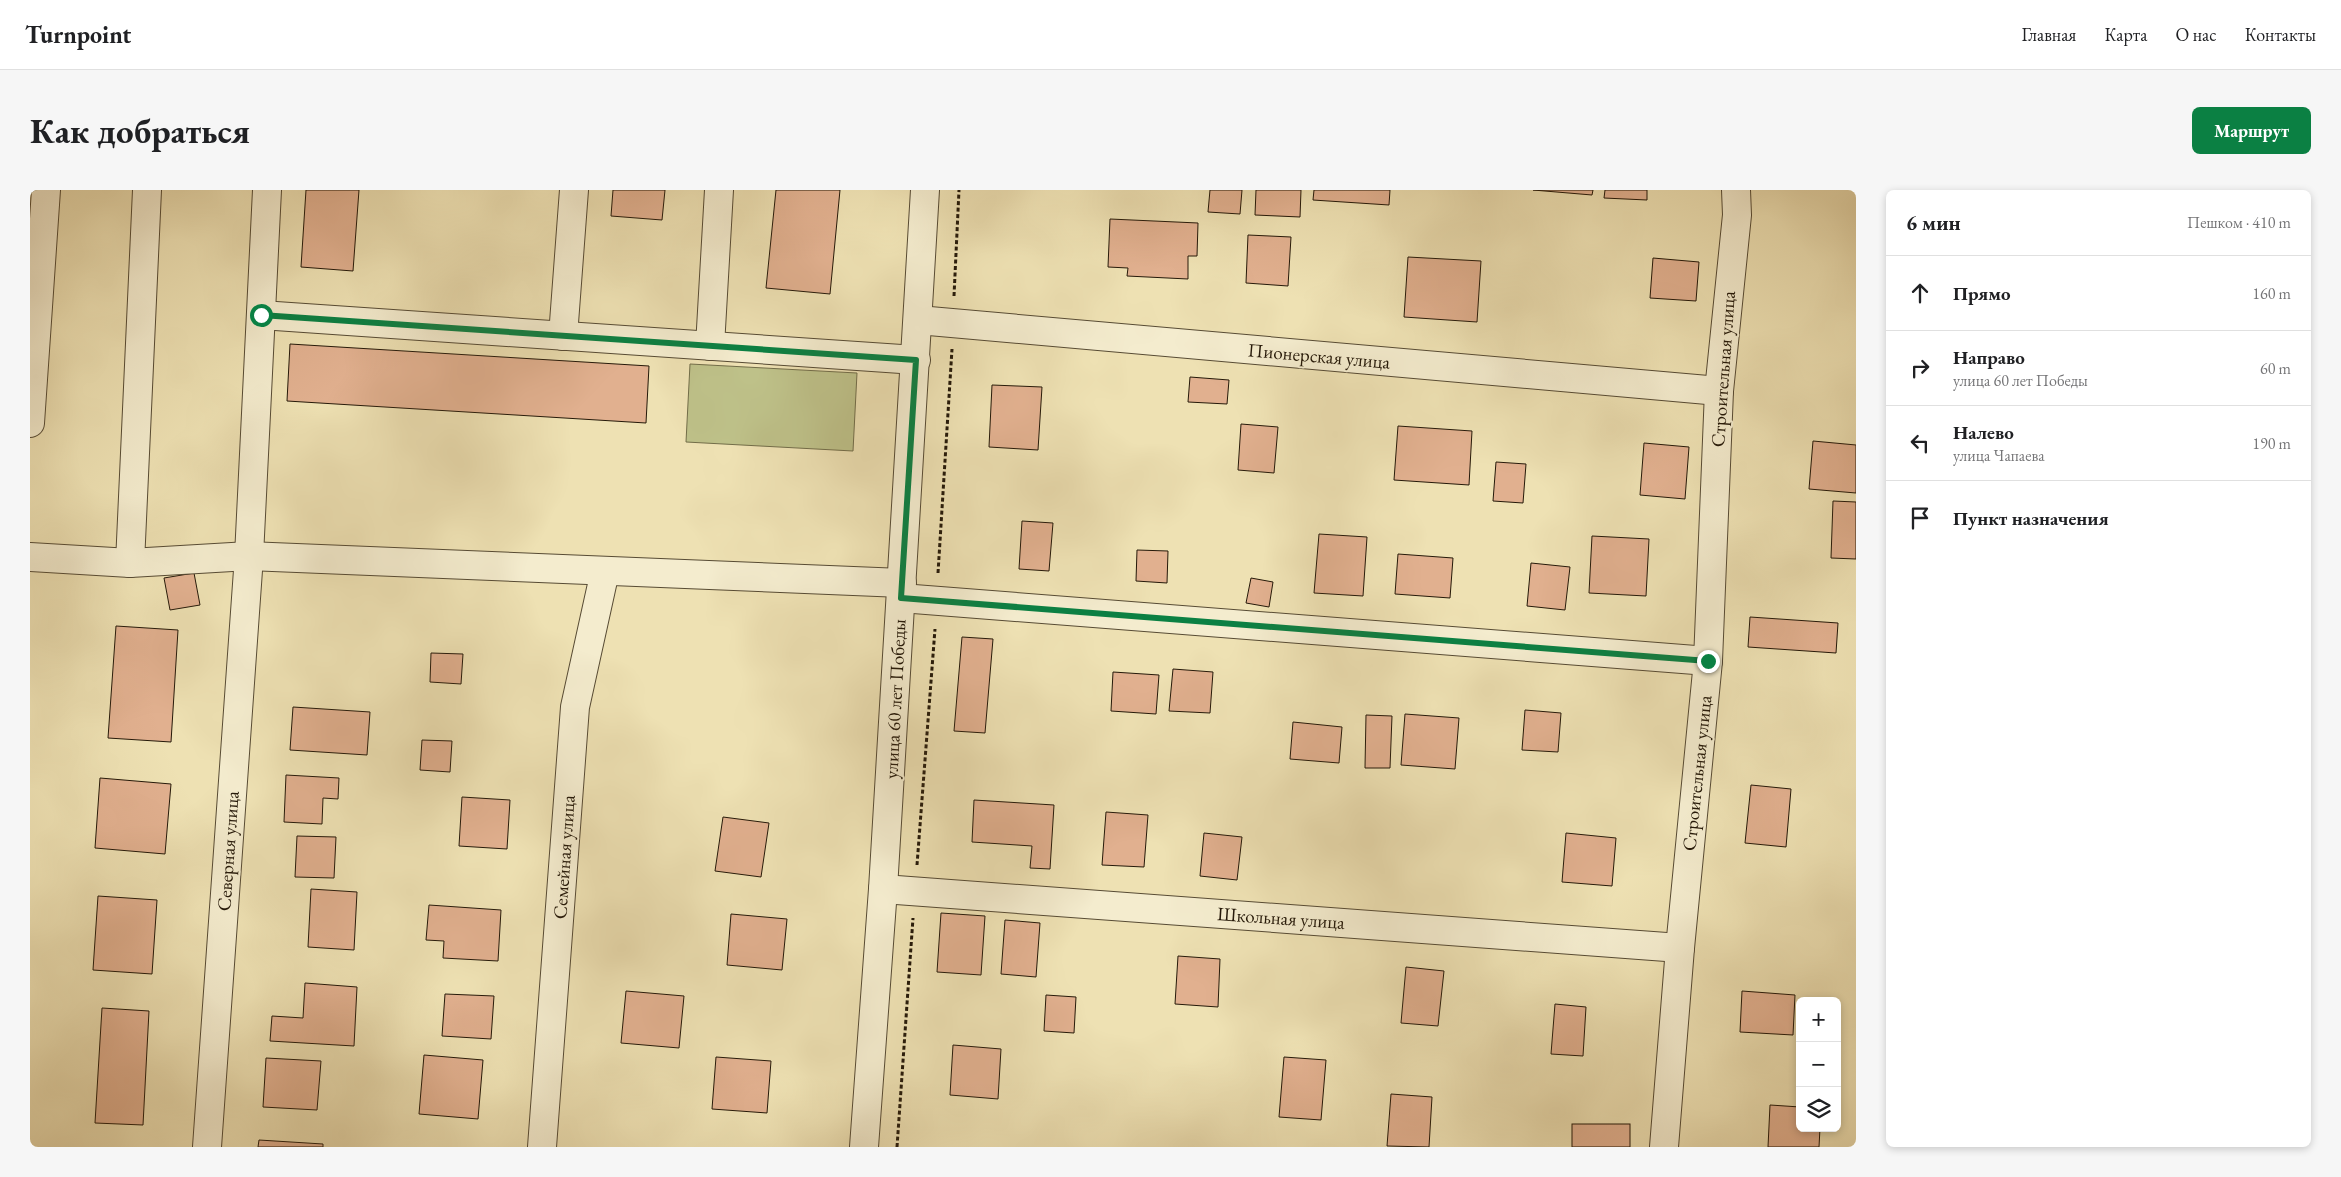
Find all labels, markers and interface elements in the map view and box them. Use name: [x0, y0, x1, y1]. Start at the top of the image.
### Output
text: Turnpoint: [25, 19, 131, 50]
text: Главная: [2022, 23, 2076, 46]
text: Карта: [2104, 23, 2147, 46]
text: О нас: [2175, 23, 2217, 46]
text: Контакты: [2245, 23, 2316, 46]
button: Маршрут: [2192, 107, 2311, 154]
text: Как добраться: [30, 108, 250, 153]
text: 6 мин: [1906, 209, 1961, 236]
text: Пешком · 410 m: [2187, 212, 2291, 233]
icon: ahead: [1906, 279, 1934, 307]
text: Прямо: [1953, 281, 2011, 306]
text: 160 m: [2252, 283, 2291, 304]
street label: Строительная улица: [1705, 290, 1741, 448]
route start: [250, 304, 273, 327]
street label: Пионерская улица: [1247, 337, 1392, 375]
text: Направо: [1953, 345, 2025, 370]
icon: right: [1906, 354, 1934, 382]
text: 60 m: [2260, 358, 2291, 379]
text: улица 60 лет Победы: [1953, 370, 2088, 391]
text: Налево: [1953, 420, 2014, 445]
icon: left: [1906, 429, 1934, 457]
text: 190 m: [2252, 433, 2291, 454]
text: улица Чапаева: [1953, 445, 2045, 466]
icon: arrive: [1906, 504, 1934, 532]
text: Пункт назначения: [1953, 506, 2109, 531]
street label: улица 60 лет Победы: [878, 618, 912, 780]
route end: [1697, 650, 1720, 673]
street label: Строительная улица: [1676, 693, 1718, 852]
street label: Северная улица: [211, 790, 245, 912]
street label: Семейная улица: [547, 794, 581, 920]
street label: Школьная улица: [1216, 901, 1346, 935]
map controls: [1796, 997, 1841, 1132]
button: +: [1796, 997, 1841, 1042]
button: −: [1796, 1042, 1841, 1087]
button: layers: [1796, 1087, 1841, 1132]

